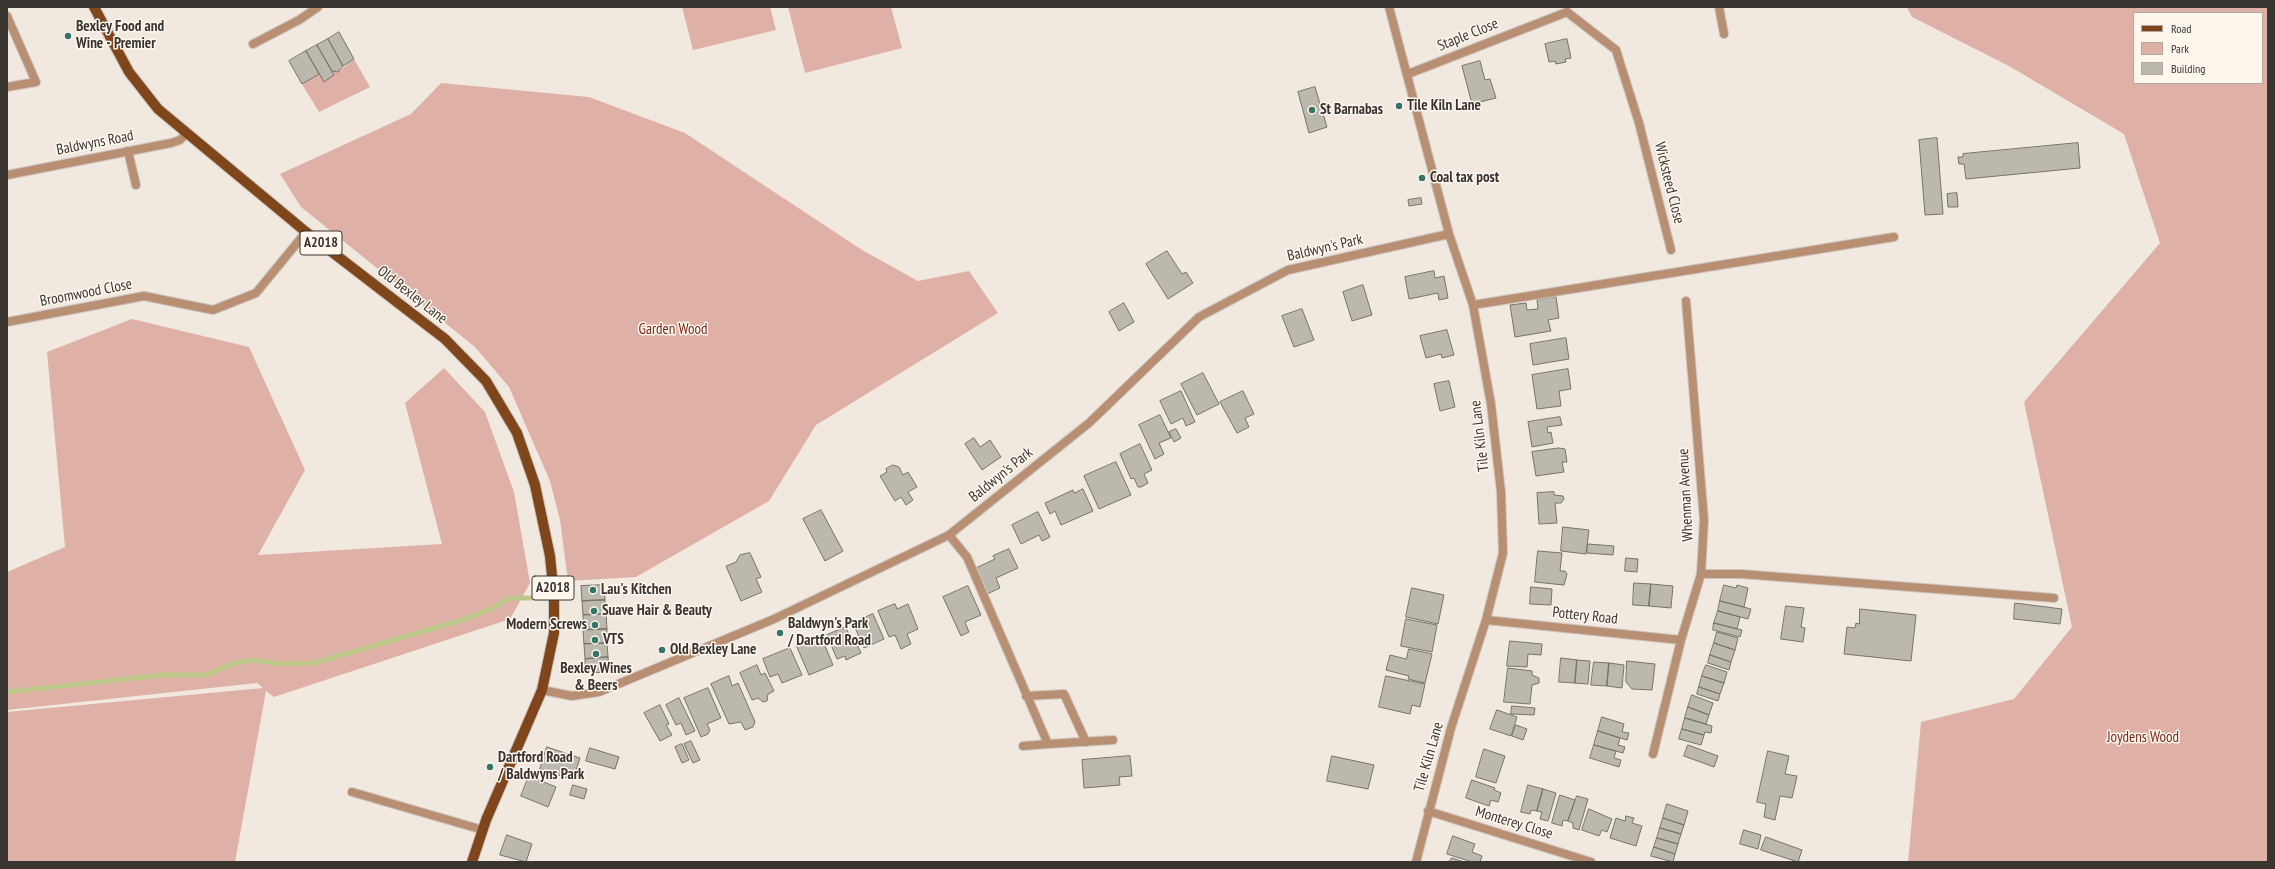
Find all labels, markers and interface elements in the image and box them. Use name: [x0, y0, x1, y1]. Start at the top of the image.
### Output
legend: [2133, 12, 2263, 84]
street label: Staple Close: [1435, 15, 1501, 55]
place label: Bexley Food and Wine - Premier: [76, 18, 164, 53]
text: Road: [2171, 21, 2191, 36]
marker: Bexley Food and Wine - Premier: [63, 31, 73, 41]
text: Park: [2171, 41, 2189, 56]
text: Building: [2171, 61, 2206, 76]
place label: Tile Kiln Lane: [1407, 97, 1481, 115]
place label: St Barnabas: [1320, 101, 1383, 119]
marker: Tile Kiln Lane: [1394, 101, 1404, 111]
marker: St Barnabas: [1307, 105, 1317, 115]
street label: Baldwyns Road: [55, 127, 135, 159]
street label: Wicksteed Close: [1650, 140, 1688, 226]
place label: Coal tax post: [1430, 169, 1499, 187]
marker: Coal tax post: [1417, 173, 1427, 183]
road number: A2018: [300, 231, 342, 255]
street label: Baldwyn's Park: [1286, 231, 1364, 265]
street label: Old Bexley Lane: [374, 262, 450, 328]
street label: Broomwood Close: [38, 275, 134, 311]
park label: Garden Wood: [639, 321, 707, 339]
street label: Tile Kiln Lane: [1467, 399, 1493, 473]
street label: Baldwyn's Park: [966, 444, 1036, 506]
street label: Whenman Avenue: [1675, 448, 1697, 542]
road number: A2018: [532, 576, 574, 600]
place label: Lau's Kitchen: [601, 581, 672, 599]
marker: Lau's Kitchen: [588, 585, 598, 595]
place label: Suave Hair & Beauty: [602, 602, 712, 620]
street label: Pottery Road: [1551, 604, 1619, 628]
marker: Suave Hair & Beauty: [589, 606, 599, 616]
place label: Baldwyn's Park / Dartford Road: [788, 615, 871, 650]
place label: Modern Screws: [506, 616, 587, 634]
marker: Modern Screws: [590, 620, 600, 630]
marker: Baldwyn's Park / Dartford Road: [775, 628, 785, 638]
place label: VTS: [603, 631, 624, 649]
marker: VTS: [590, 635, 600, 645]
place label: Old Bexley Lane: [670, 641, 757, 659]
marker: Old Bexley Lane: [657, 645, 667, 655]
marker: Bexley Wines & Beers: [591, 649, 601, 659]
place label: Bexley Wines & Beers: [560, 660, 632, 695]
street label: Tile Kiln Lane: [1410, 720, 1448, 794]
park label: Joydens Wood: [2107, 729, 2179, 747]
place label: Dartford Road / Baldwyns Park: [498, 749, 584, 784]
marker: Dartford Road / Baldwyns Park: [485, 762, 495, 772]
street label: Monterey Close: [1473, 803, 1555, 843]

